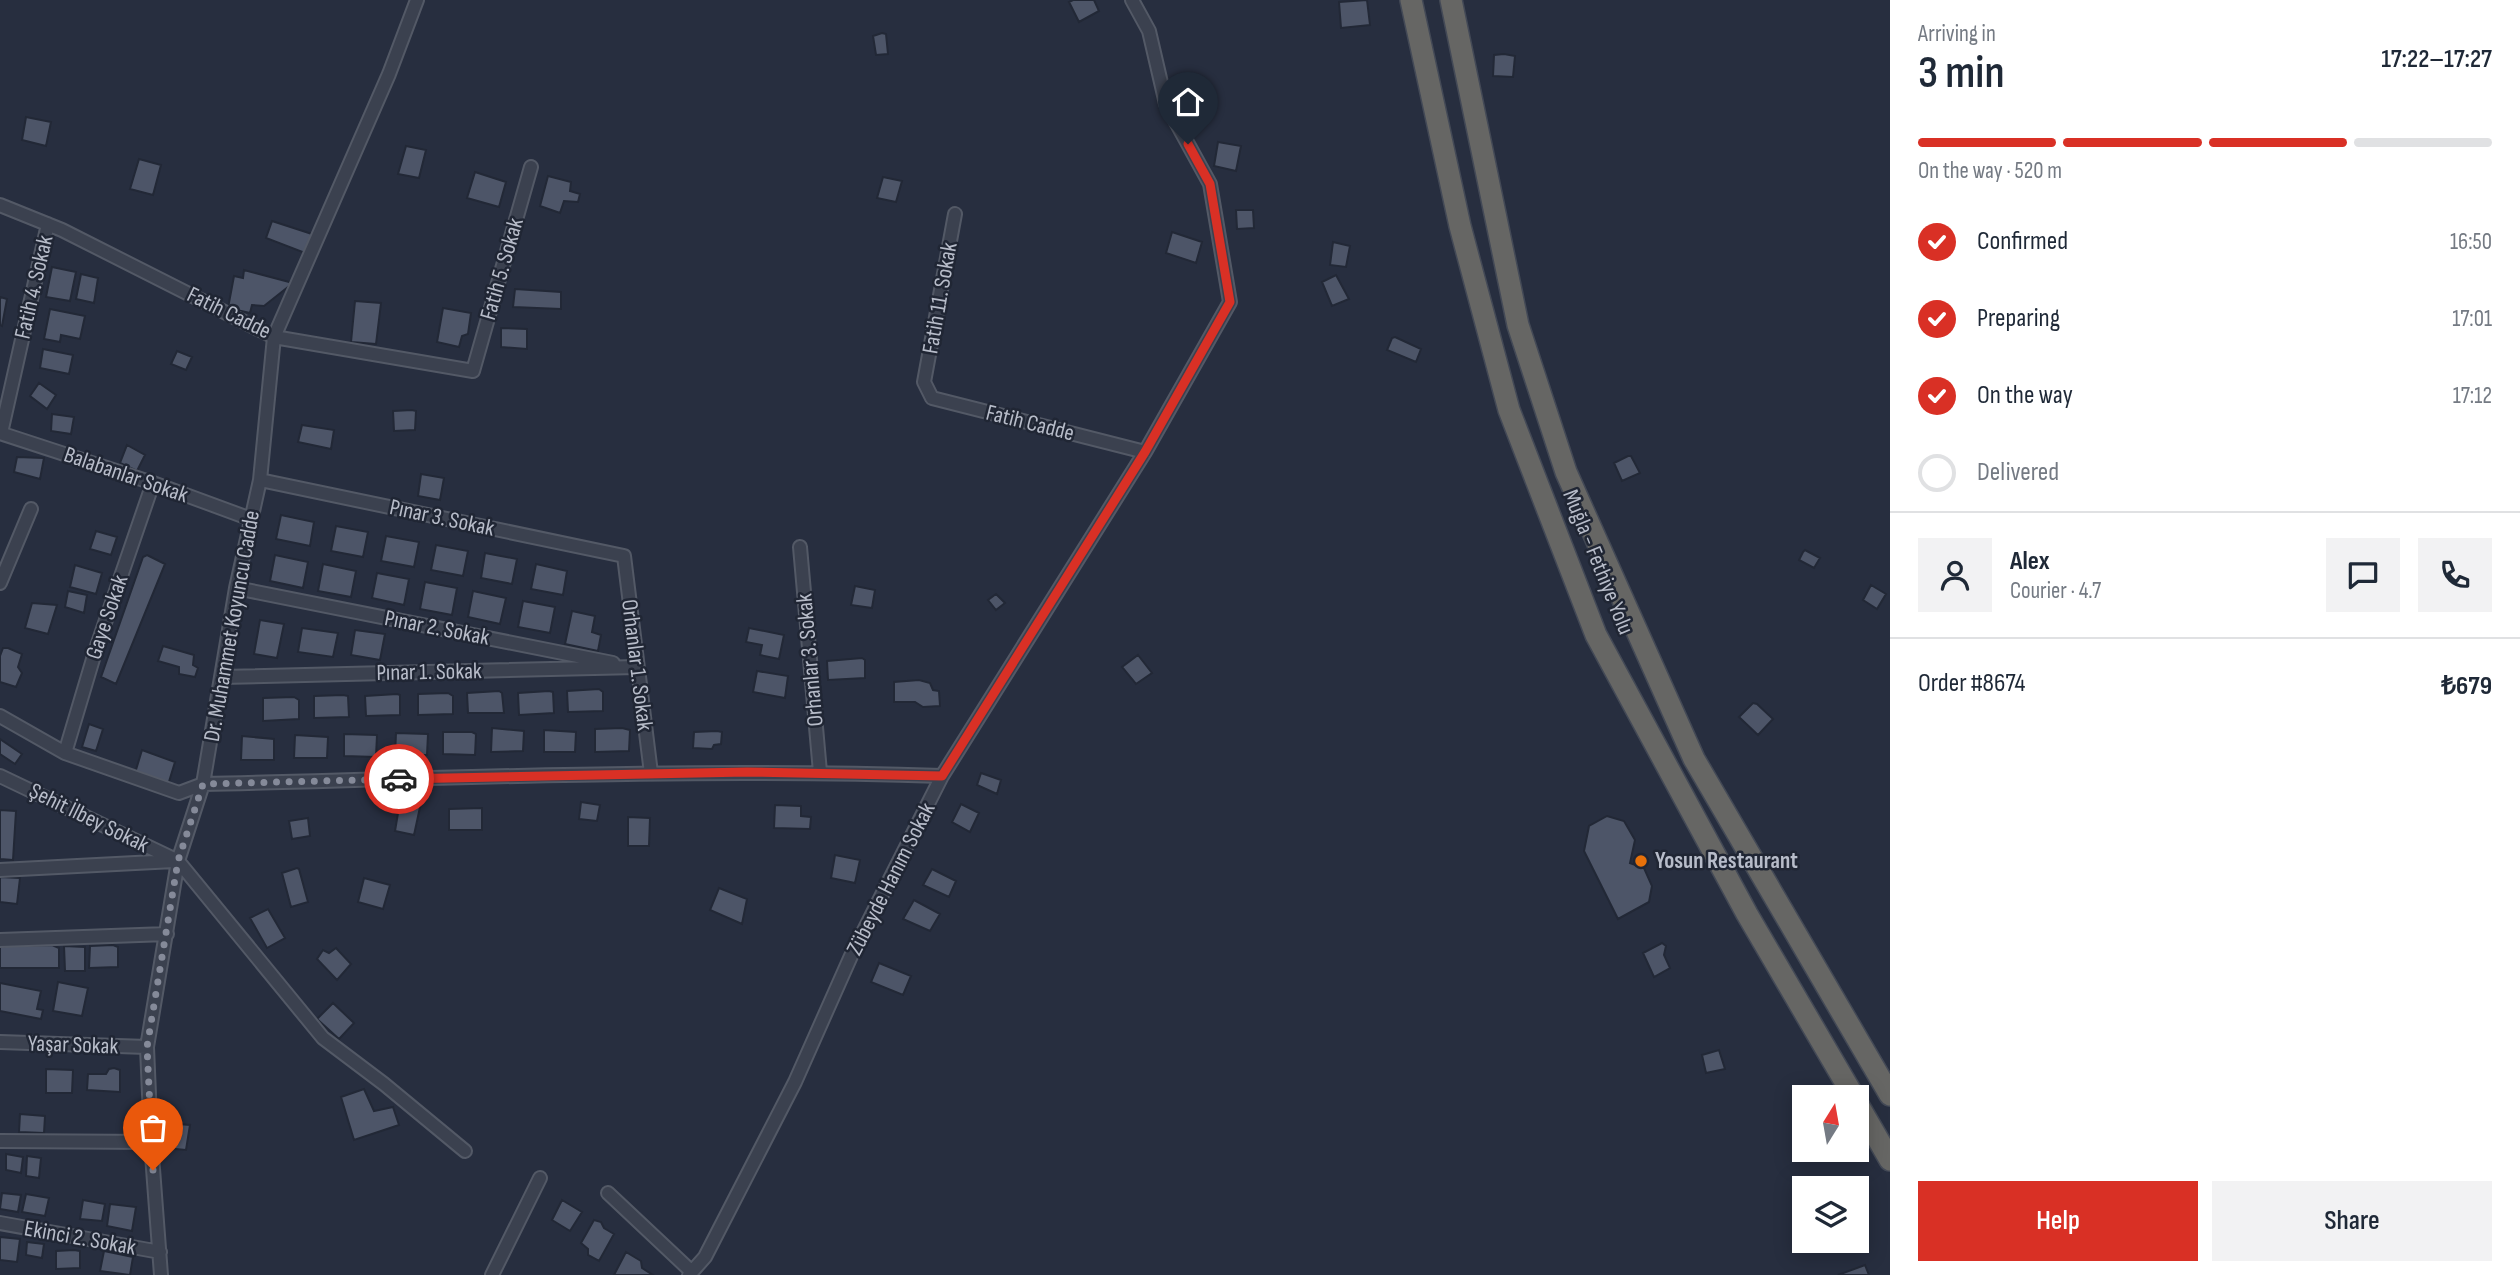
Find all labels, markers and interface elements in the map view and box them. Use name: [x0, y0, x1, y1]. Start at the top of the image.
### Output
text: Arriving in: [1918, 20, 1996, 48]
text: 17:22–17:27: [2381, 44, 2492, 75]
text: 3 min: [1918, 46, 2005, 101]
pin: [1158, 72, 1218, 144]
icon: home: [1169, 83, 1207, 121]
text: On the way · 520 m: [1918, 157, 2062, 185]
street label: Fatih 5. Sokak: [474, 214, 530, 323]
icon: check: [1918, 223, 1956, 261]
text: Confirmed: [1977, 226, 2068, 257]
text: 16:50: [2450, 228, 2492, 256]
street label: Fatih 4. Sokak: [9, 232, 60, 341]
street label: Fatih 11. Sokak: [916, 240, 964, 356]
street label: Fatih Cadde: [182, 281, 276, 345]
icon: check: [1918, 300, 1956, 338]
text: Preparing: [1977, 303, 2060, 334]
text: 17:01: [2452, 305, 2492, 333]
icon: check: [1918, 377, 1956, 415]
text: On the way: [1977, 380, 2073, 411]
text: 17:12: [2453, 382, 2492, 410]
street label: Fatih Cadde: [983, 399, 1077, 447]
street label: Balabanlar Sokak: [60, 441, 192, 509]
text: Delivered: [1977, 457, 2059, 488]
street label: Muğla - Fethiye Yolu: [1556, 486, 1640, 638]
street label: Pınar 3. Sokak: [387, 493, 497, 543]
street label: Dr. Muhammet Koyuncu Cadde: [198, 508, 266, 744]
button: person: [1918, 538, 1992, 612]
button: chat: [2326, 538, 2400, 612]
button: phone: [2418, 538, 2492, 612]
text: Alex: [2010, 546, 2050, 577]
street label: Gaye Sokak: [80, 571, 135, 663]
text: Courier · 4.7: [2010, 577, 2101, 605]
street label: Orhanlar 3. Sokak: [790, 592, 830, 728]
street label: Orhanlar 1. Sokak: [615, 598, 659, 733]
street label: Pınar 2. Sokak: [382, 604, 492, 652]
street label: Pınar 1. Sokak: [376, 657, 482, 687]
text: Order #8674: [1918, 668, 2025, 699]
text: ₺679: [2441, 671, 2492, 702]
courier: [364, 744, 434, 814]
icon: car: [380, 760, 418, 798]
street label: Şehit İlbey Sokak: [25, 777, 154, 859]
street label: Zübeyde Hanım Sokak: [840, 798, 942, 960]
place label: Yosun Restaurant: [1655, 847, 1798, 875]
marker: Yosun Restaurant: [1633, 853, 1649, 869]
street label: Yaşar Sokak: [27, 1029, 119, 1061]
north arrow: [1792, 1085, 1869, 1162]
map controls: [1792, 1085, 1869, 1253]
pin: [123, 1098, 183, 1170]
icon: bag: [134, 1109, 172, 1147]
button: layers: [1792, 1176, 1869, 1253]
button: Help: [1918, 1181, 2198, 1261]
button: Share: [2212, 1181, 2492, 1261]
street label: Ekinci 2. Sokak: [22, 1214, 138, 1262]

